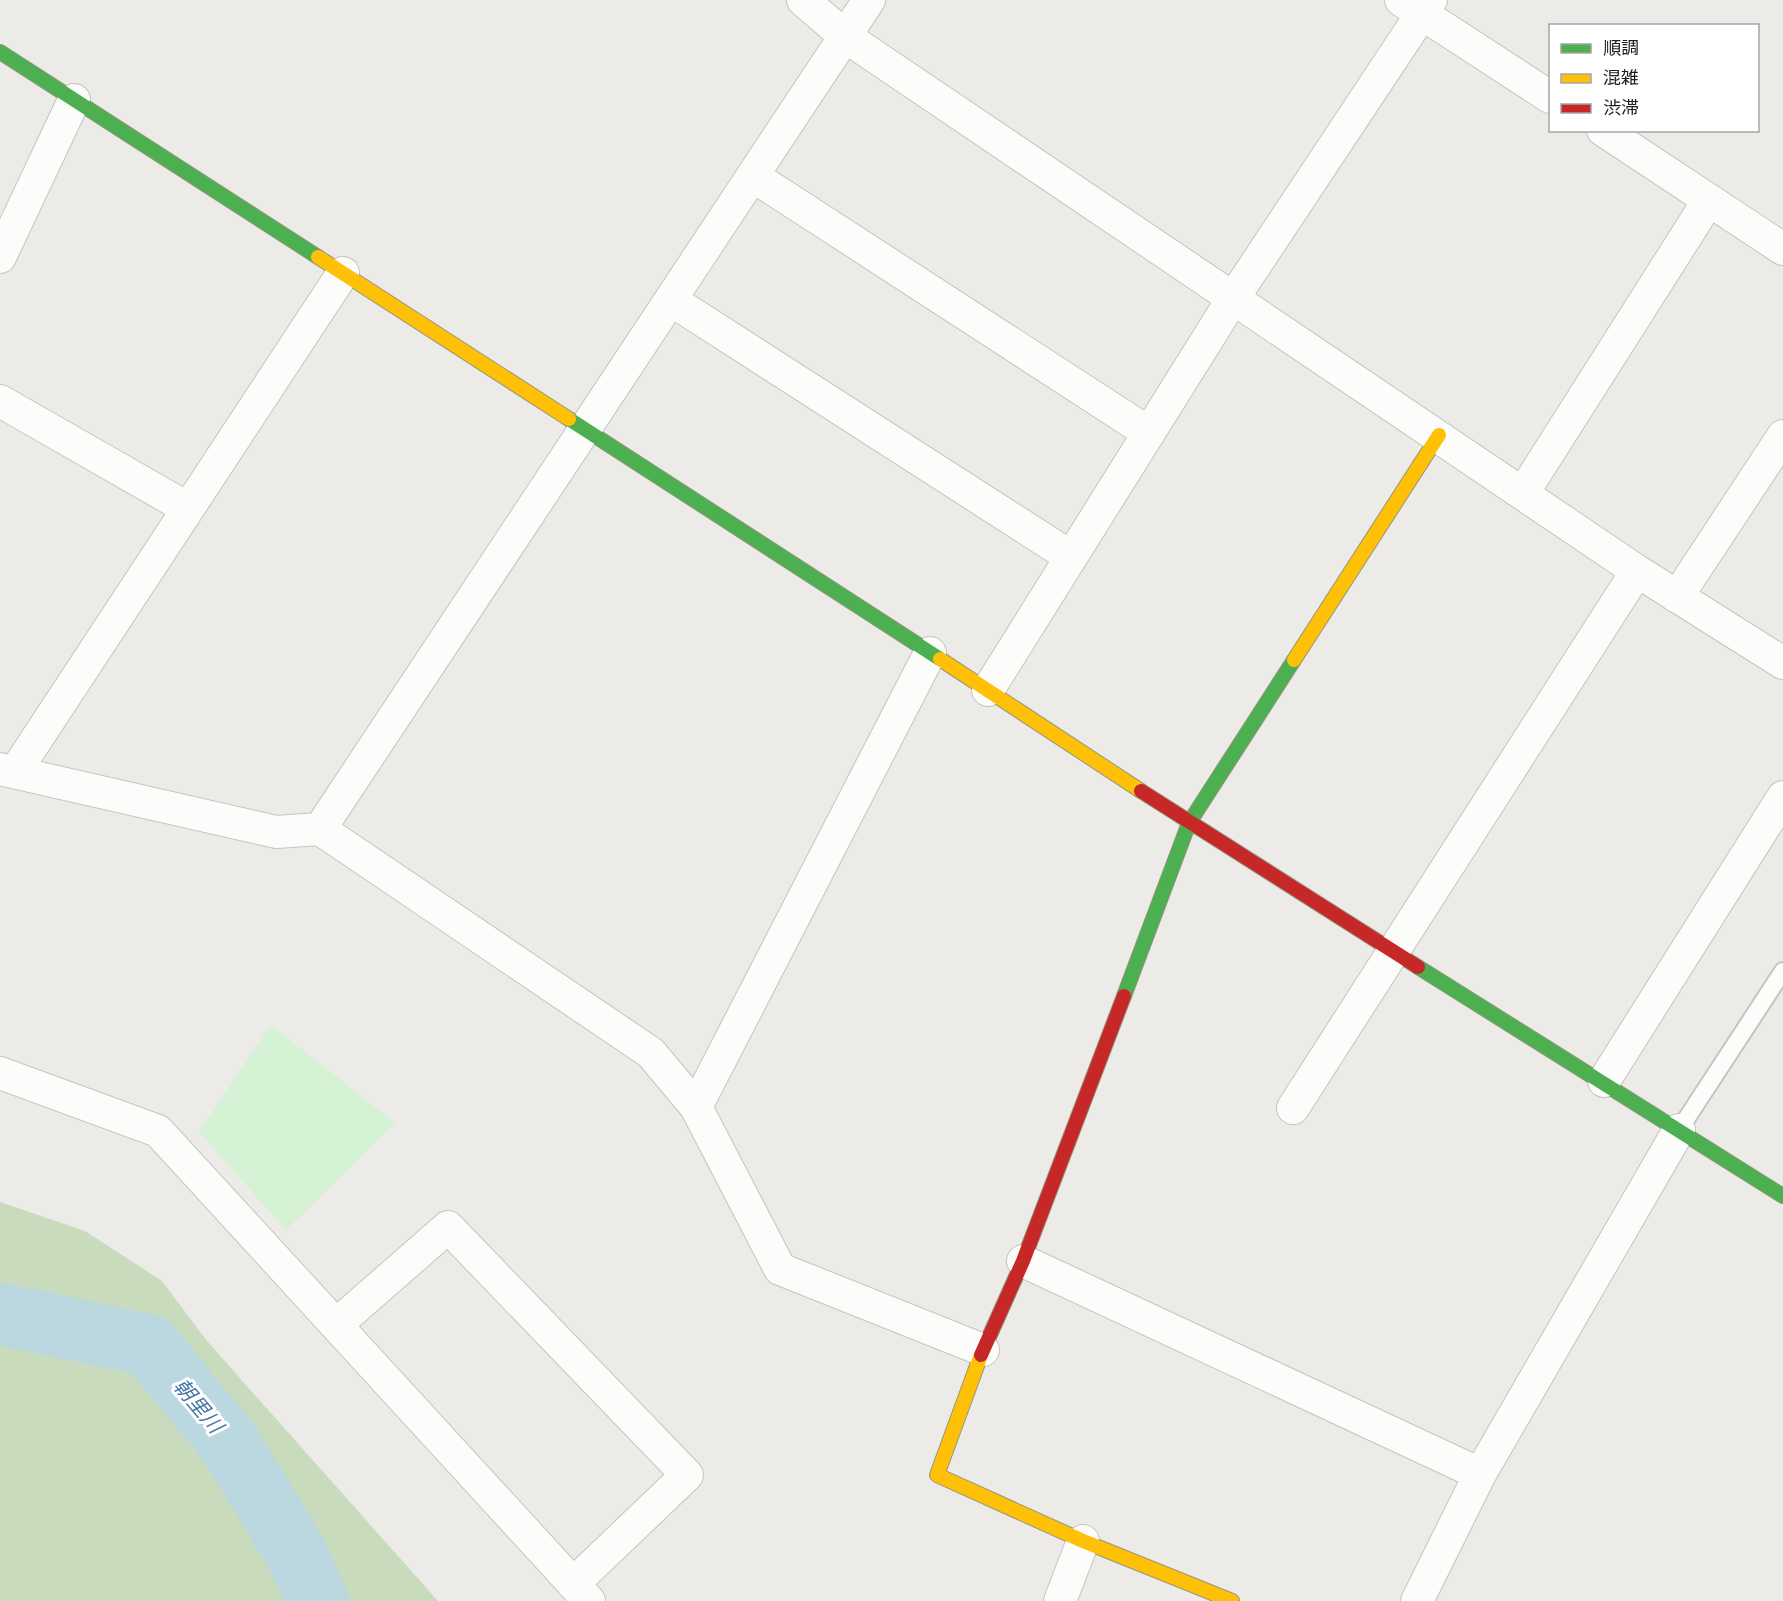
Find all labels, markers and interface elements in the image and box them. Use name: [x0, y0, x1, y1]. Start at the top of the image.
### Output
legend: [1549, 24, 1759, 132]
text: 順調: [1603, 37, 1639, 59]
text: 混雑: [1603, 67, 1639, 89]
text: 渋滞: [1603, 97, 1639, 119]
water label: 朝里川: [169, 1374, 229, 1439]

